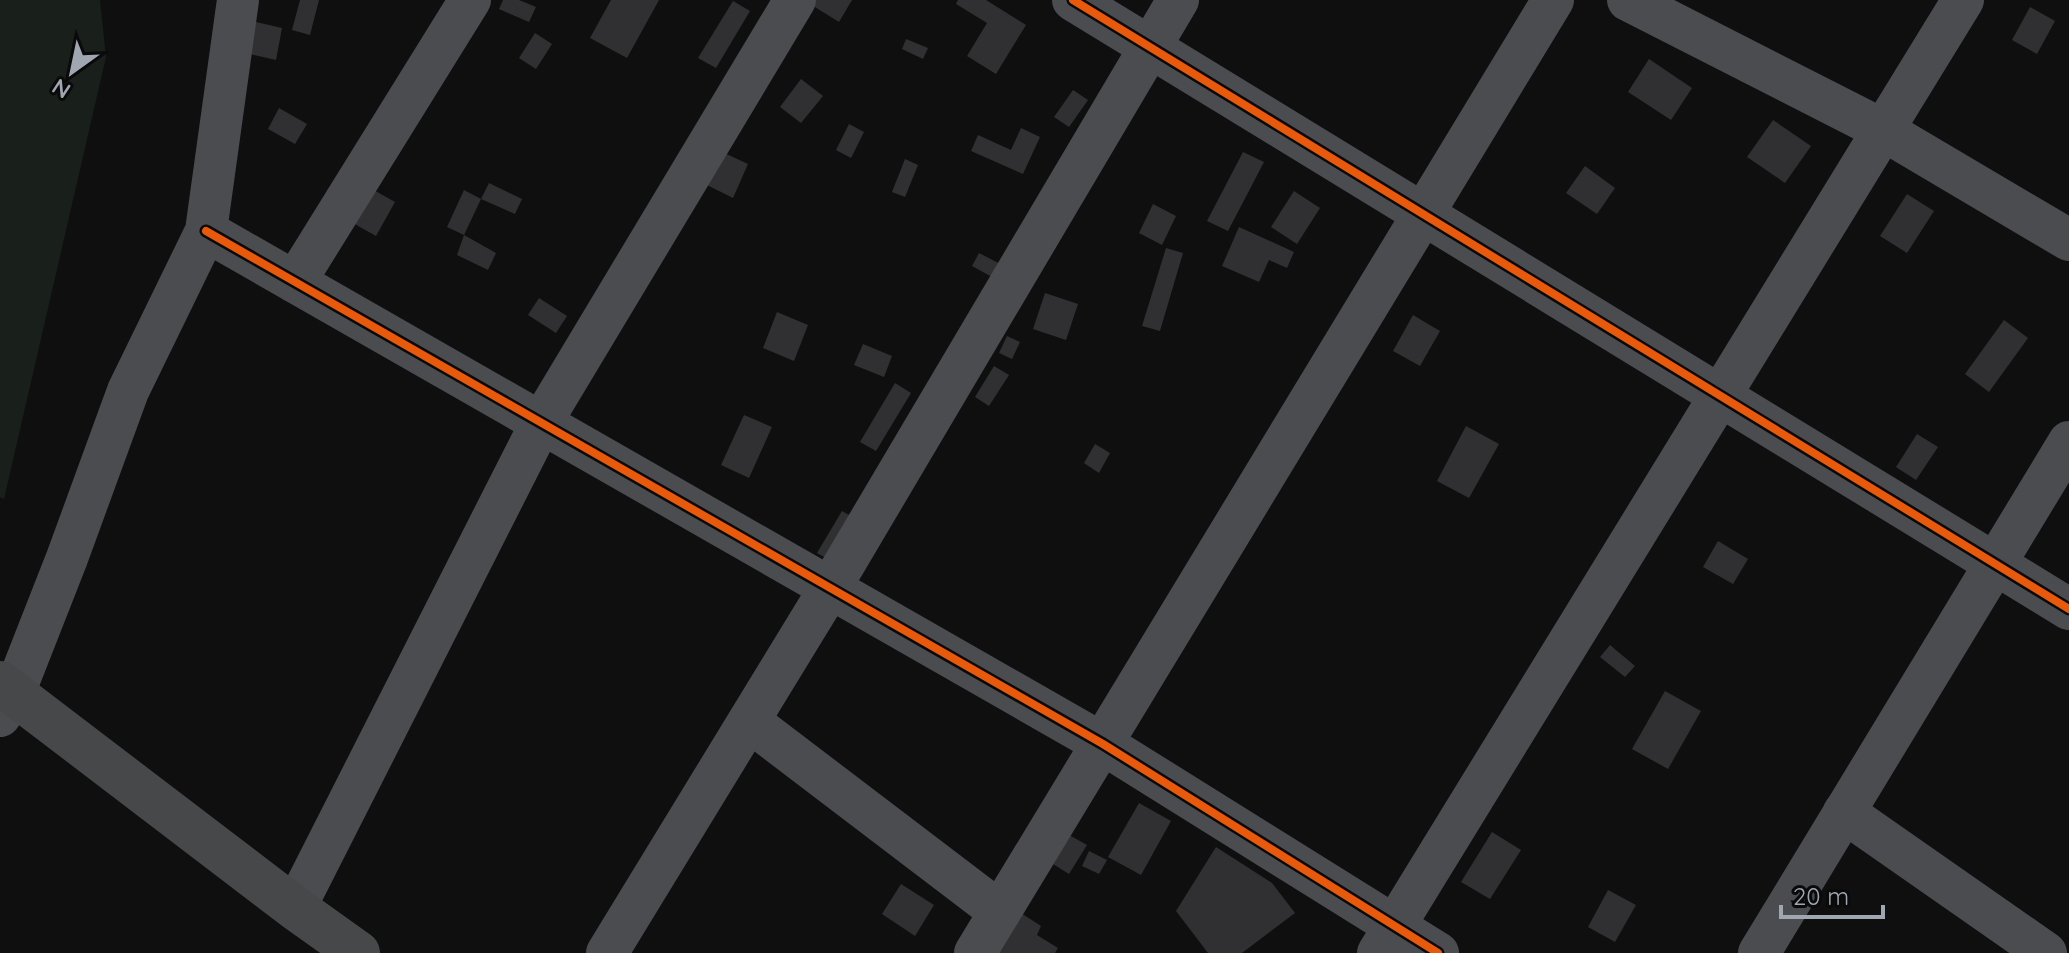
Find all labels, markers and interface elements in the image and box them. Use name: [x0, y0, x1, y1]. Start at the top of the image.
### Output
north arrow: [32, 32, 112, 112]
text: N: [47, 73, 76, 105]
scale bar: [1781, 869, 1883, 919]
text: 20 m: [1793, 881, 1849, 911]

